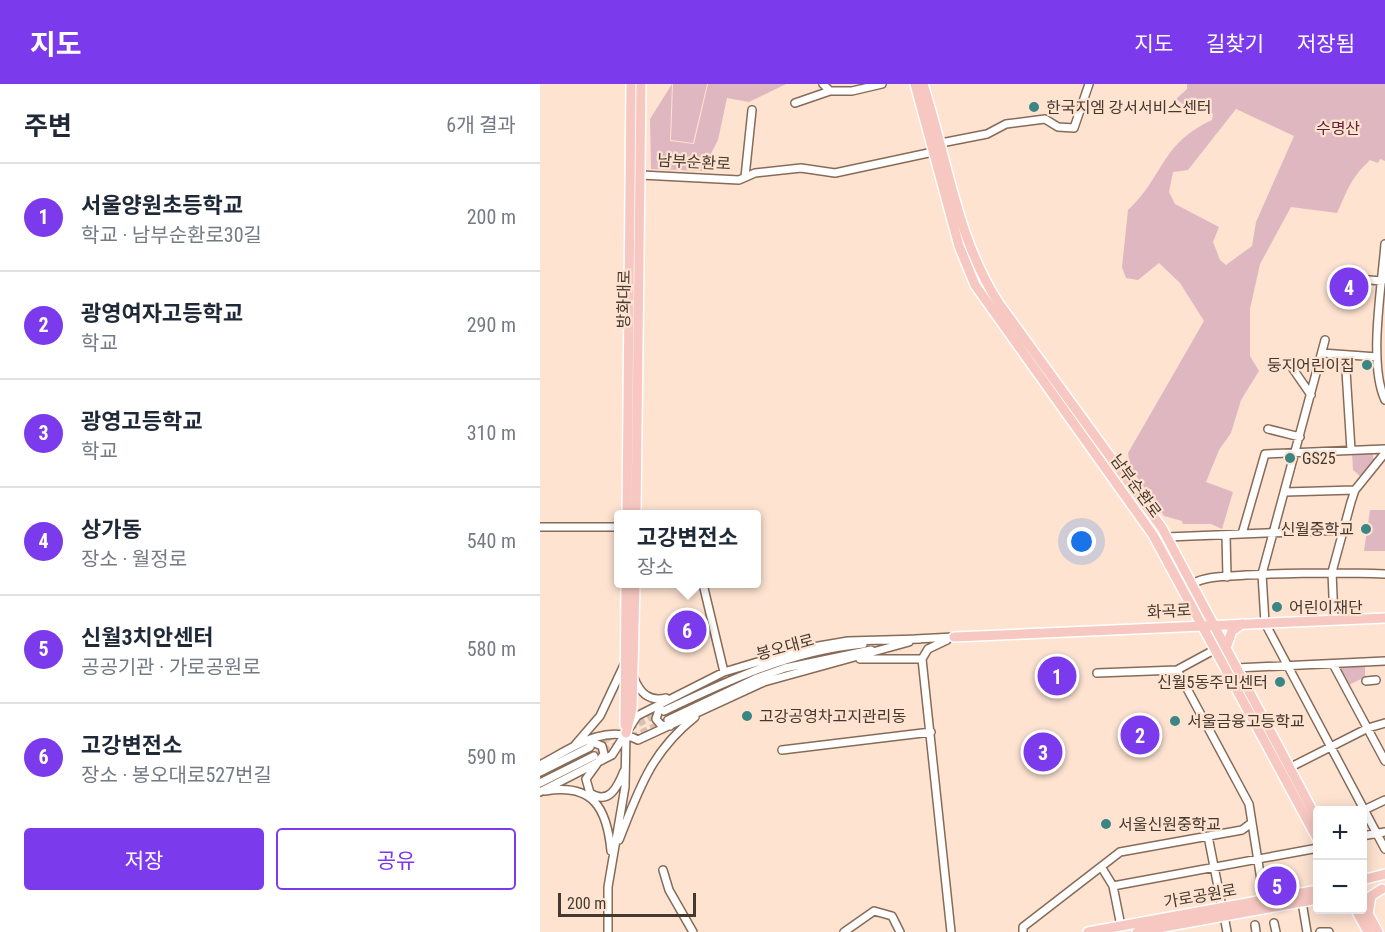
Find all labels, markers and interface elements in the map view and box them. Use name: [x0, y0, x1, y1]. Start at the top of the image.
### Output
text: 지도: [30, 28, 82, 61]
text: 지도: [1134, 32, 1173, 56]
text: 길찾기: [1206, 32, 1264, 56]
text: 저장됨: [1297, 32, 1355, 56]
place label: 한국지엠 강서서비스센터: [1046, 98, 1212, 117]
marker: 한국지엠 강서서비스센터: [1027, 100, 1041, 114]
text: 주변: [24, 111, 72, 141]
text: 6개 결과: [446, 113, 516, 137]
park label: 수명산: [1316, 119, 1360, 138]
street label: 남부순환로: [657, 151, 732, 173]
text: 서울양원초등학교: [81, 193, 243, 218]
text: 1: [38, 205, 49, 229]
text: 200 m: [467, 205, 516, 229]
text: 학교 · 남부순환로30길: [81, 223, 262, 247]
pin: 4: [1330, 264, 1368, 310]
street label: 방화대로: [614, 269, 634, 329]
text: 광영여자고등학교: [81, 301, 243, 326]
text: 2: [38, 313, 49, 337]
text: 290 m: [467, 313, 516, 337]
text: 학교: [81, 331, 118, 355]
place label: 둥지어린이집: [1267, 356, 1355, 375]
marker: 둥지어린이집: [1360, 358, 1374, 372]
text: 광영고등학교: [81, 409, 202, 434]
text: 3: [38, 421, 49, 445]
text: 310 m: [467, 421, 516, 445]
text: 학교: [81, 439, 118, 463]
place label: GS25: [1302, 449, 1336, 468]
street label: 남부순환로: [1107, 451, 1165, 522]
marker: GS25: [1283, 451, 1297, 465]
popup: [614, 510, 761, 588]
text: 상가동: [81, 517, 142, 542]
place label: 신월중학교: [1280, 520, 1354, 539]
marker: 신월중학교: [1359, 522, 1373, 536]
text: 고강변전소: [637, 525, 738, 550]
your location: [1067, 527, 1096, 556]
text: 4: [38, 529, 49, 553]
text: 540 m: [467, 529, 516, 553]
text: 장소 · 월정로: [81, 547, 187, 571]
text: 장소: [637, 555, 674, 579]
place label: 어린이재단: [1289, 598, 1363, 617]
street label: 화곡로: [1146, 600, 1192, 622]
marker: 어린이재단: [1270, 600, 1284, 614]
pin: 6: [668, 608, 706, 652]
text: 신월3치안센터: [81, 625, 214, 650]
street label: 봉오대로: [754, 630, 816, 664]
text: 5: [38, 637, 49, 661]
text: 580 m: [467, 637, 516, 661]
pin: 1: [1038, 654, 1076, 698]
text: 공공기관 · 가로공원로: [81, 655, 261, 679]
place label: 신월5동주민센터: [1157, 673, 1268, 692]
marker: 신월5동주민센터: [1273, 675, 1287, 689]
place label: 고강공영차고지관리동: [759, 707, 906, 726]
marker: 고강공영차고지관리동: [740, 709, 754, 723]
pin: 2: [1120, 712, 1160, 758]
place label: 서울금융고등학교: [1187, 712, 1305, 731]
marker: 서울금융고등학교: [1168, 714, 1182, 728]
pin: 3: [1024, 730, 1062, 774]
text: 고강변전소: [81, 733, 182, 758]
text: 6: [38, 745, 49, 769]
text: 590 m: [467, 745, 516, 769]
text: 장소 · 봉오대로527번길: [81, 763, 272, 787]
map controls: [1313, 806, 1367, 914]
button: +: [1313, 806, 1367, 860]
place label: 서울신원중학교: [1118, 815, 1221, 834]
marker: 서울신원중학교: [1099, 817, 1113, 831]
button: 저장: [24, 828, 264, 890]
button: 공유: [276, 828, 516, 890]
button: −: [1313, 860, 1367, 914]
pin: 5: [1258, 864, 1296, 908]
street label: 가로공원로: [1162, 880, 1238, 912]
scale bar: [558, 890, 696, 918]
text: 200 m: [567, 894, 606, 913]

